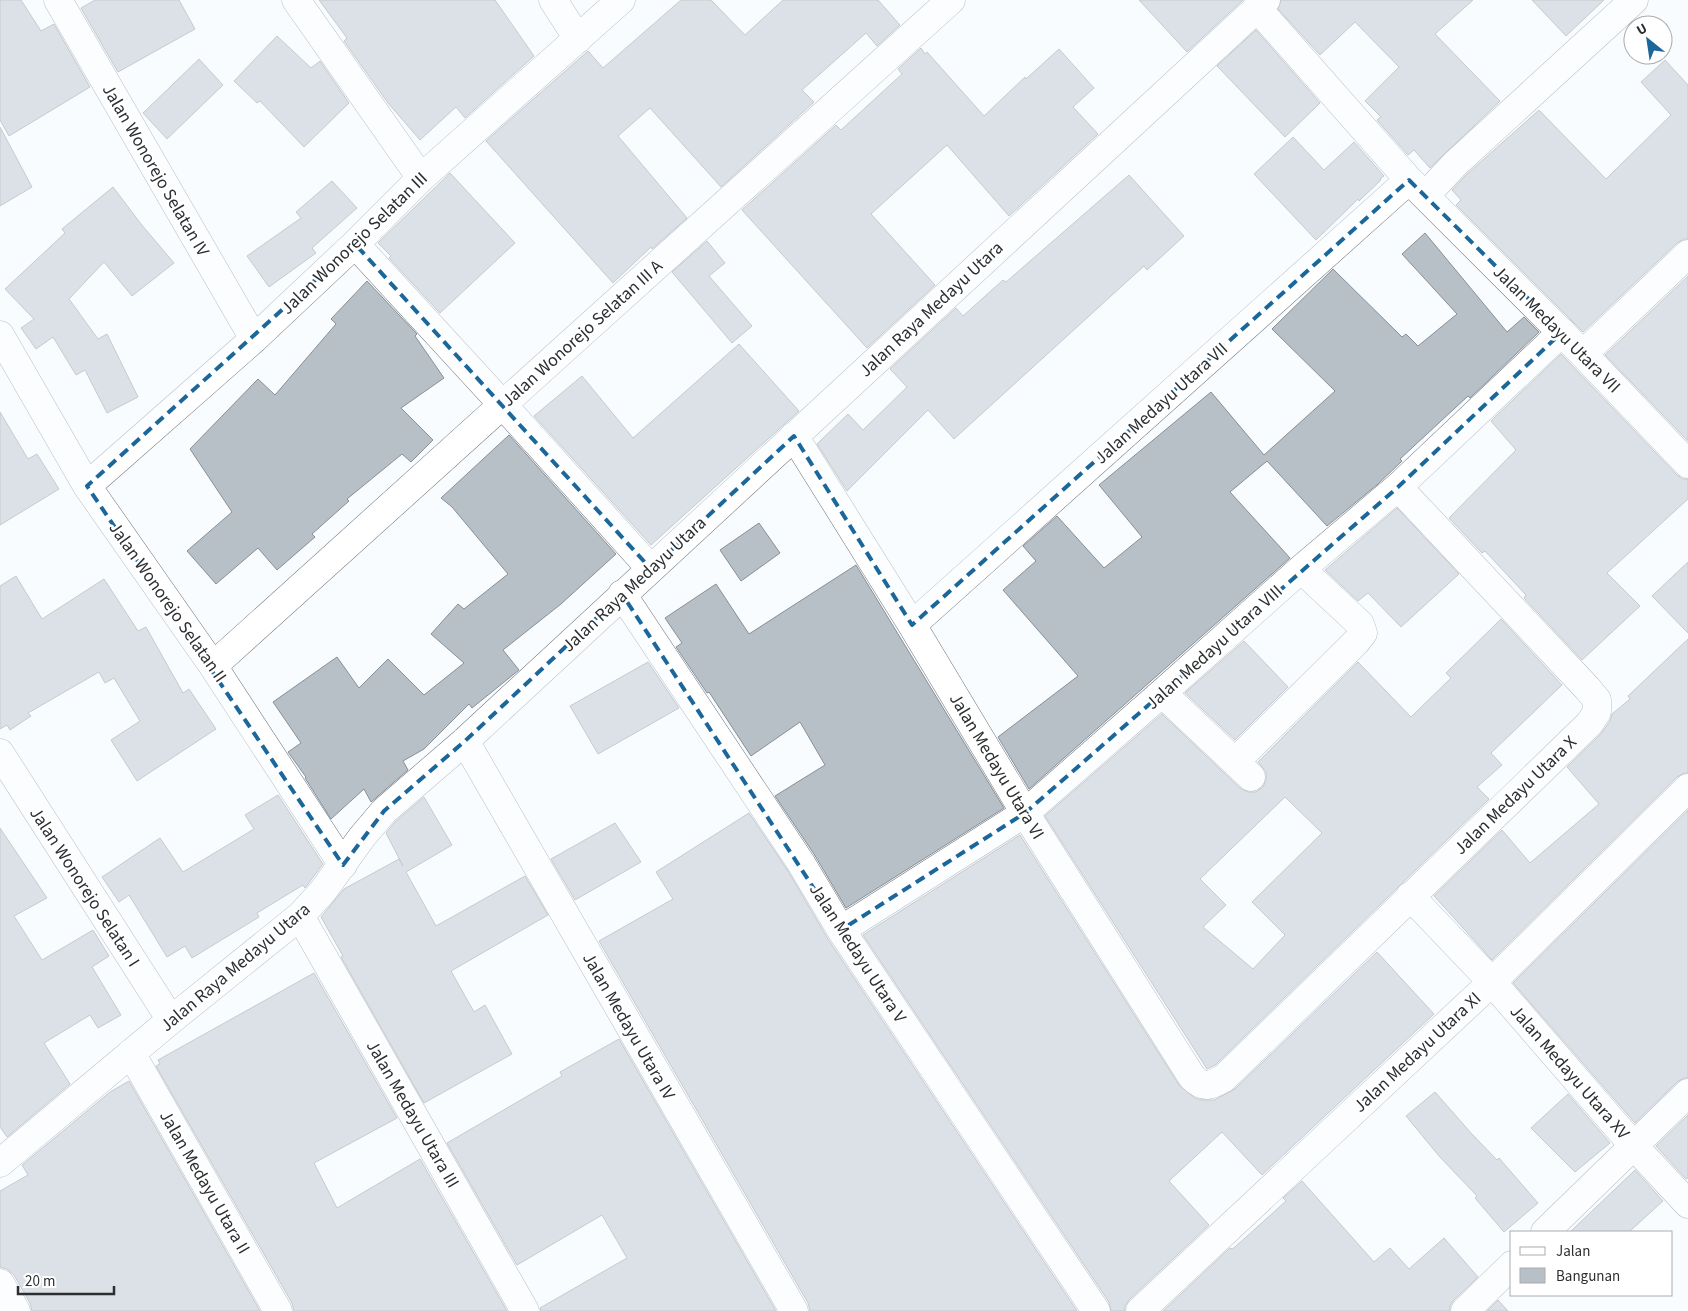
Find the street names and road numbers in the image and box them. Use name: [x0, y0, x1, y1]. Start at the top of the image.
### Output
street label: Jalan Wonorejo Selatan IV: [96, 79, 216, 262]
street label: Jalan Wonorejo Selatan III: [275, 166, 433, 320]
street label: Jalan Raya Medayu Utara: [854, 236, 1009, 383]
street label: Jalan Wonorejo Selatan III A: [496, 254, 668, 413]
street label: Jalan Medayu Utara VII: [1487, 260, 1626, 399]
street label: Jalan Medayu Utara VII: [1089, 337, 1233, 470]
street label: Jalan Raya Medayu Utara: [557, 511, 712, 658]
street label: Jalan Wonorejo Selatan II: [103, 517, 233, 688]
street label: Jalan Medayu Utara VIII: [1141, 579, 1288, 716]
street label: Jalan Medayu Utara VI: [943, 688, 1050, 844]
street label: Jalan Medayu Utara X: [1448, 730, 1582, 861]
street label: Jalan Wonorejo Selatan I: [23, 802, 146, 972]
street label: Jalan Medayu Utara V: [803, 879, 913, 1029]
street label: Jalan Raya Medayu Utara: [155, 897, 316, 1038]
street label: Jalan Medayu Utara IV: [576, 948, 681, 1105]
street label: Jalan Medayu Utara XI: [1348, 986, 1487, 1118]
street label: Jalan Medayu Utara XV: [1504, 1000, 1636, 1146]
street label: Jalan Medayu Utara III: [360, 1036, 465, 1193]
street label: Jalan Medayu Utara II: [153, 1106, 256, 1259]

